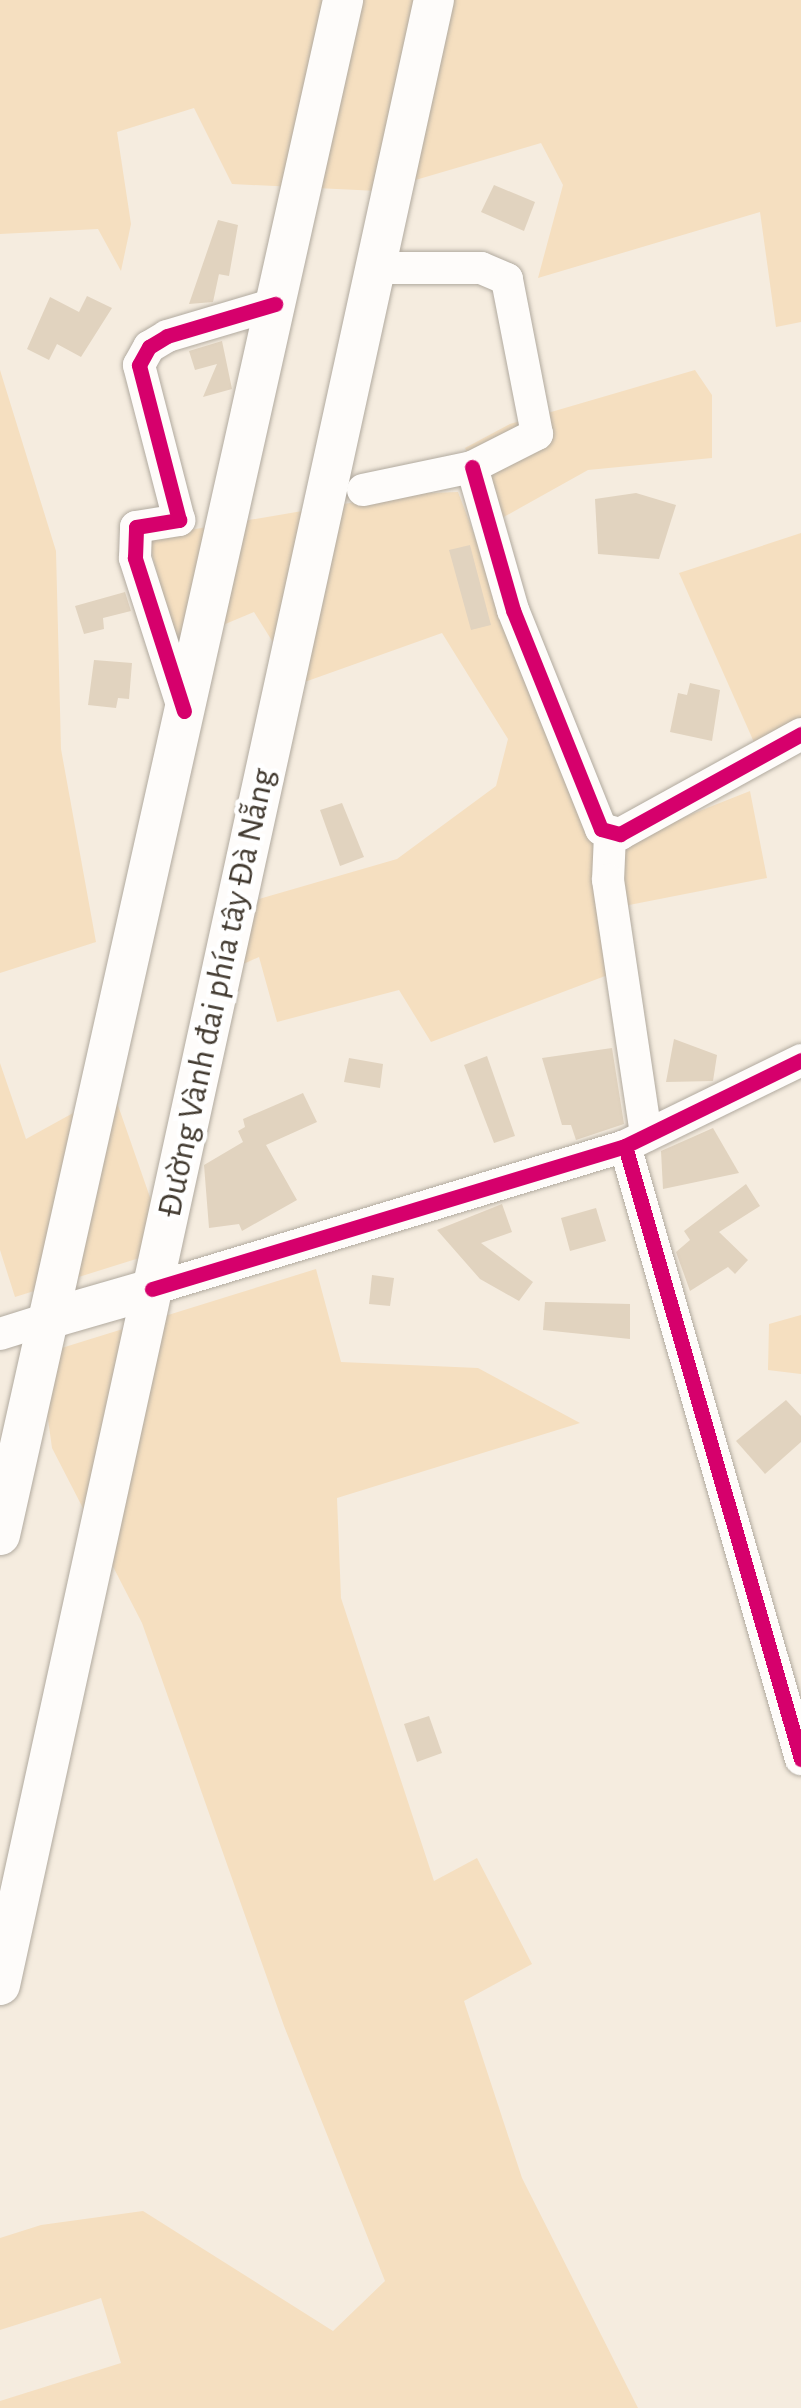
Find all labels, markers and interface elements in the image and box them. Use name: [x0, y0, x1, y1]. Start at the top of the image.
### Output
street label: Đường Vành đai phía tây Đà Nẵng: [149, 765, 285, 1221]

